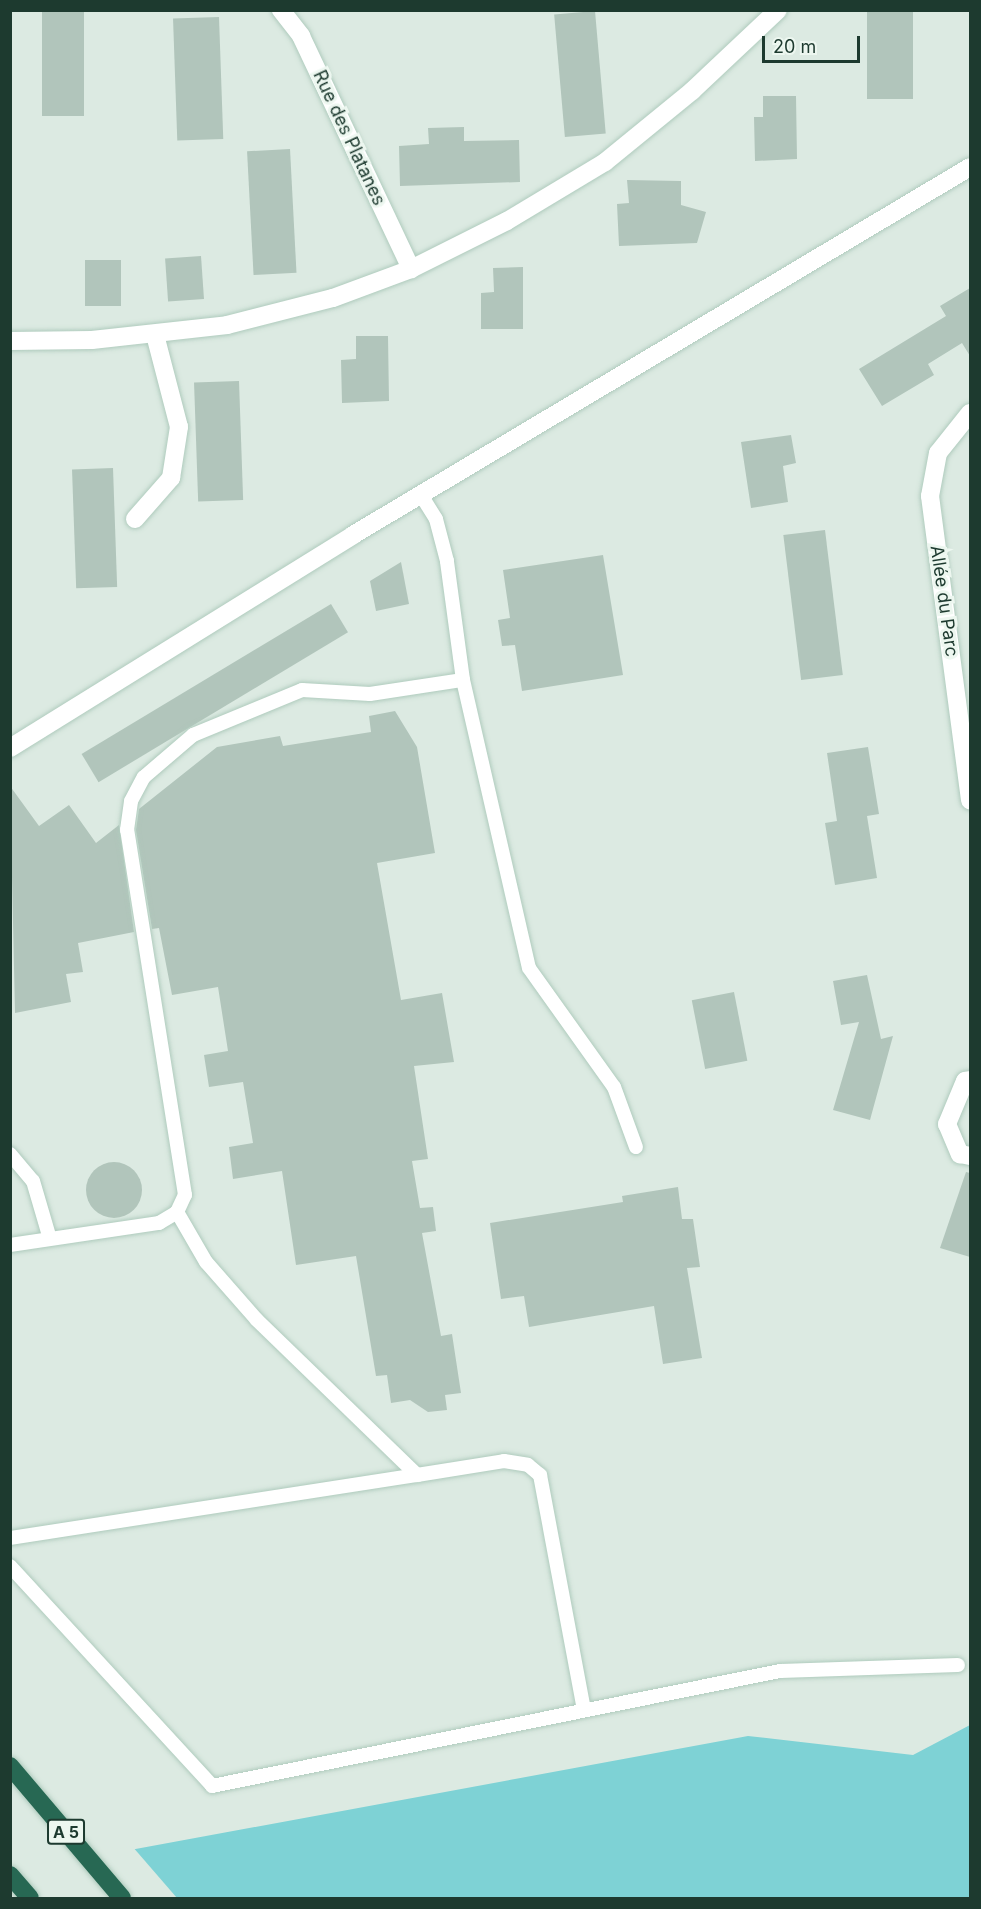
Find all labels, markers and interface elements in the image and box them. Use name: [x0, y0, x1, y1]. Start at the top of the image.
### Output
scale bar: [765, 24, 862, 62]
text: 20 m: [773, 36, 816, 57]
street label: Rue des Platanes: [308, 67, 390, 209]
street label: Allée du Parc: [925, 544, 963, 658]
road number: A 5: [46, 1819, 86, 1845]

